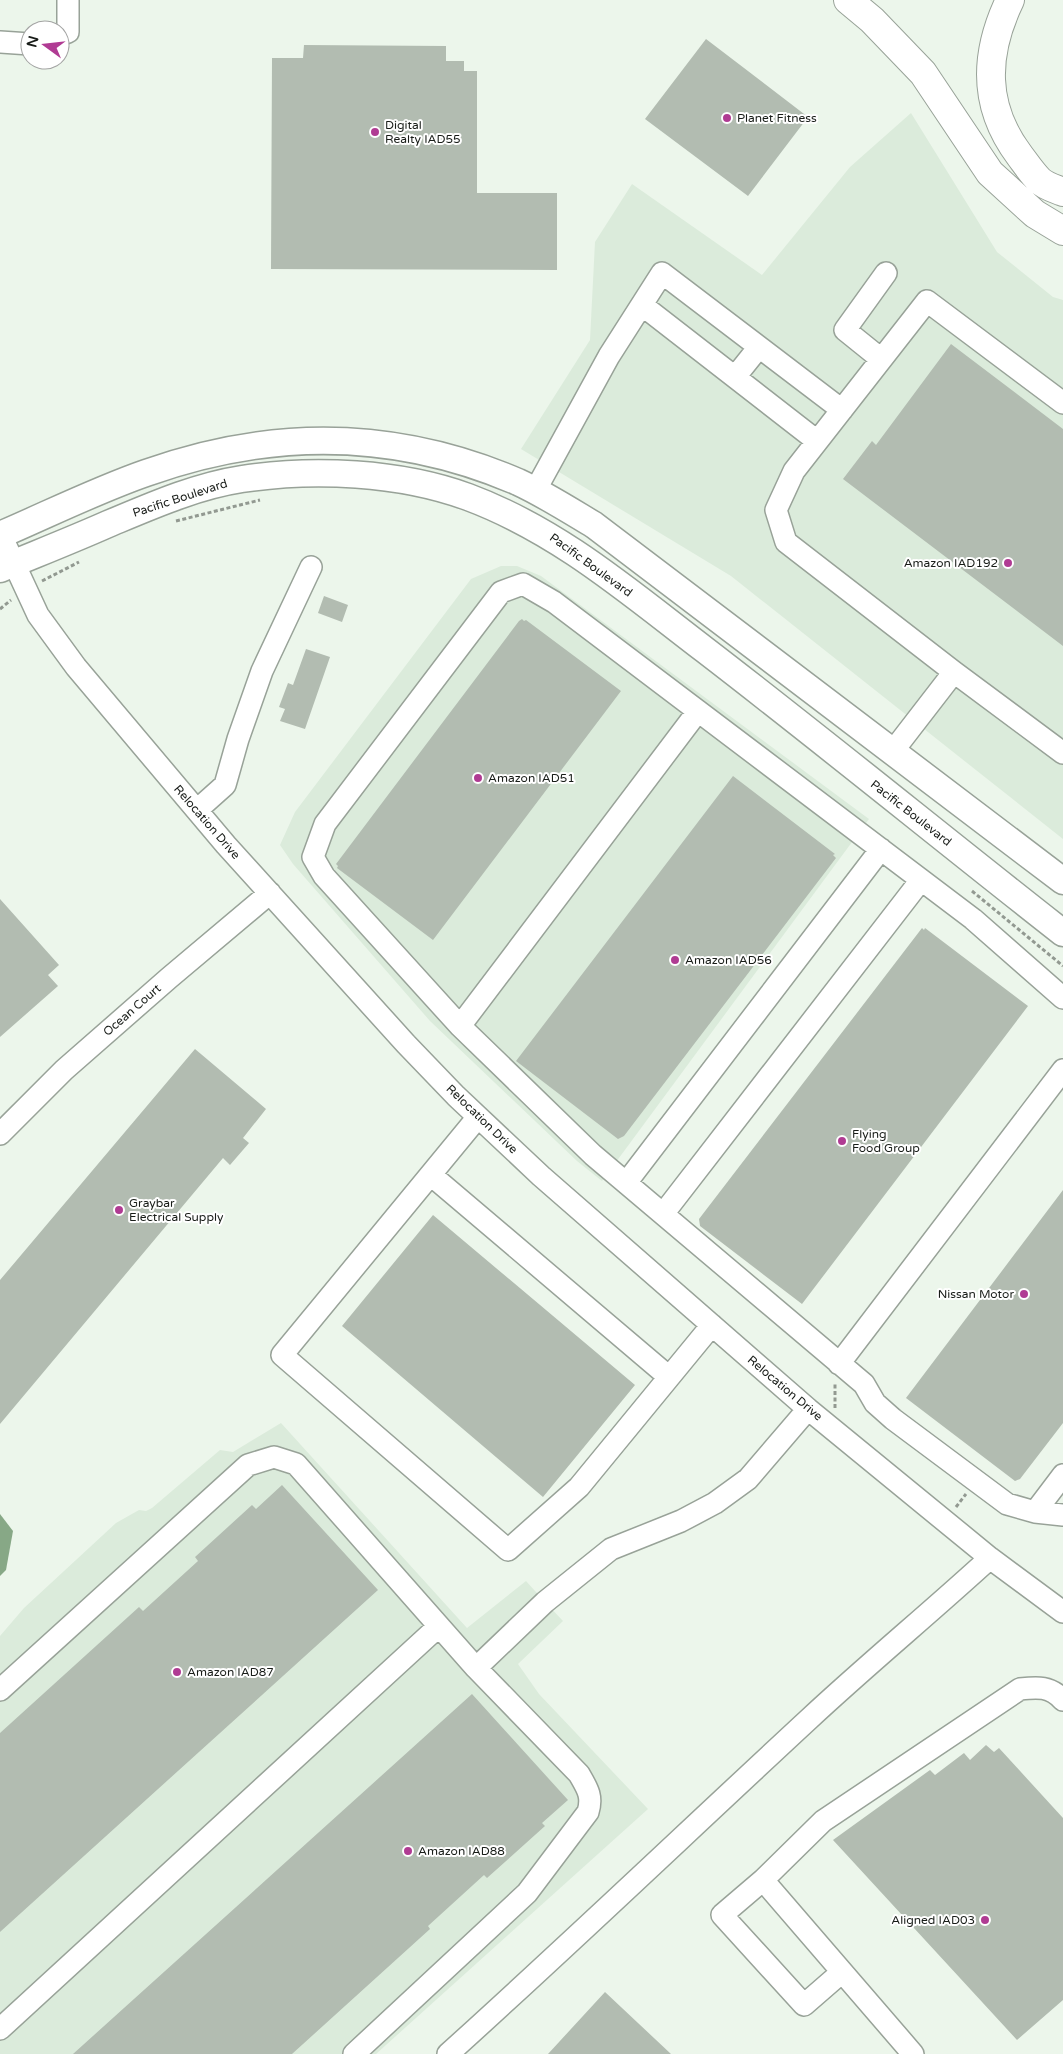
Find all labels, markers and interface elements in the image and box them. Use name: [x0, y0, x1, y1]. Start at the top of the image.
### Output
north arrow: [20, 20, 70, 70]
text: N: [23, 34, 43, 49]
place label: Planet Fitness: [737, 111, 817, 125]
marker: Planet Fitness: [721, 112, 733, 124]
place label: Digital Realty IAD55: [385, 118, 461, 146]
marker: Digital Realty IAD55: [369, 126, 381, 138]
street label: Pacific Boulevard: [131, 476, 229, 520]
street label: Pacific Boulevard: [547, 530, 635, 600]
place label: Amazon IAD192: [904, 556, 998, 570]
marker: Amazon IAD192: [1002, 557, 1014, 569]
place label: Amazon IAD51: [488, 771, 575, 785]
marker: Amazon IAD51: [472, 772, 484, 784]
street label: Pacific Boulevard: [868, 777, 954, 849]
street label: Relocation Drive: [171, 782, 243, 862]
place label: Amazon IAD56: [685, 953, 772, 967]
marker: Amazon IAD56: [669, 954, 681, 966]
street label: Ocean Court: [100, 981, 164, 1039]
street label: Relocation Drive: [444, 1082, 521, 1157]
place label: Flying Food Group: [852, 1127, 920, 1155]
marker: Flying Food Group: [836, 1135, 848, 1147]
place label: Graybar Electrical Supply: [129, 1196, 224, 1224]
marker: Graybar Electrical Supply: [113, 1204, 125, 1216]
place label: Nissan Motor: [938, 1287, 1014, 1301]
marker: Nissan Motor: [1018, 1288, 1030, 1300]
street label: Relocation Drive: [745, 1353, 825, 1424]
place label: Amazon IAD87: [187, 1665, 274, 1679]
marker: Amazon IAD87: [171, 1666, 183, 1678]
place label: Amazon IAD88: [418, 1844, 505, 1858]
marker: Amazon IAD88: [402, 1845, 414, 1857]
place label: Aligned IAD03: [891, 1913, 975, 1927]
marker: Aligned IAD03: [979, 1914, 991, 1926]

